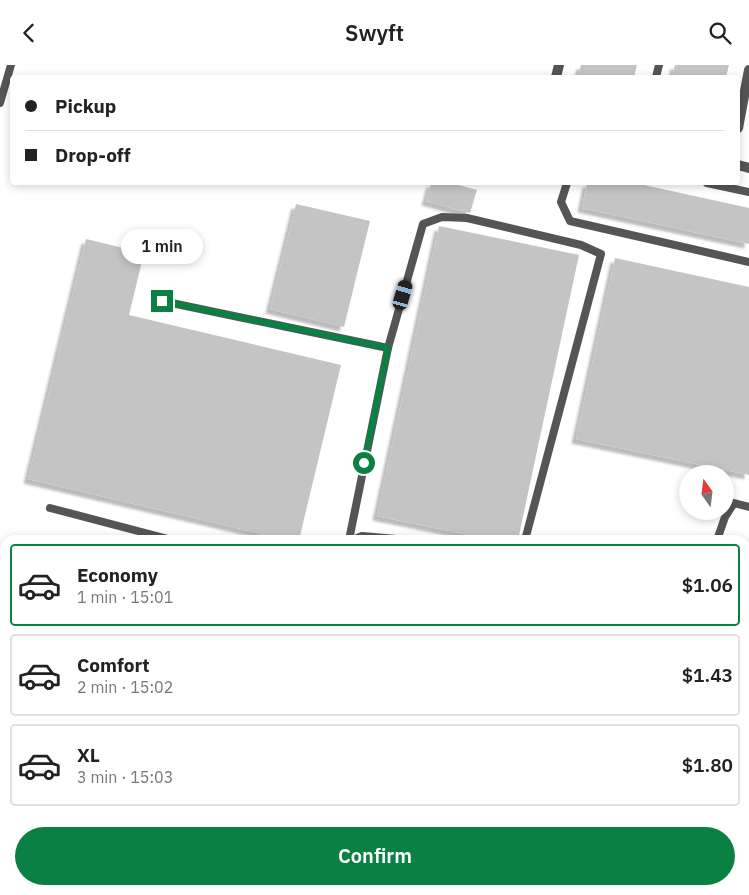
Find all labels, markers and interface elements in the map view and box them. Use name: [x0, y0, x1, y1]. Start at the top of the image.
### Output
text: Swyft: [345, 18, 404, 47]
icon: back: [15, 19, 43, 47]
icon: search: [706, 19, 734, 47]
text: Pickup: [55, 94, 116, 118]
text: Drop-off: [55, 143, 131, 167]
callout: 1 min: [121, 229, 203, 263]
text: 1 min: [141, 236, 183, 256]
car: [391, 279, 414, 311]
route end: [151, 290, 173, 312]
route start: [353, 452, 375, 474]
north arrow: [679, 465, 734, 520]
map controls: [679, 465, 734, 520]
icon: car: [17, 563, 62, 608]
text: Economy: [77, 563, 158, 587]
text: $1.06: [682, 573, 733, 597]
text: 1 min · 15:01: [77, 587, 173, 607]
icon: car: [17, 653, 62, 698]
text: Comfort: [77, 653, 150, 677]
text: $1.43: [682, 663, 733, 687]
text: 2 min · 15:02: [77, 677, 173, 697]
icon: car: [17, 743, 62, 788]
text: XL: [77, 743, 100, 767]
text: $1.80: [682, 753, 733, 777]
text: 3 min · 15:03: [77, 767, 173, 787]
button: Confirm: [15, 827, 735, 885]

